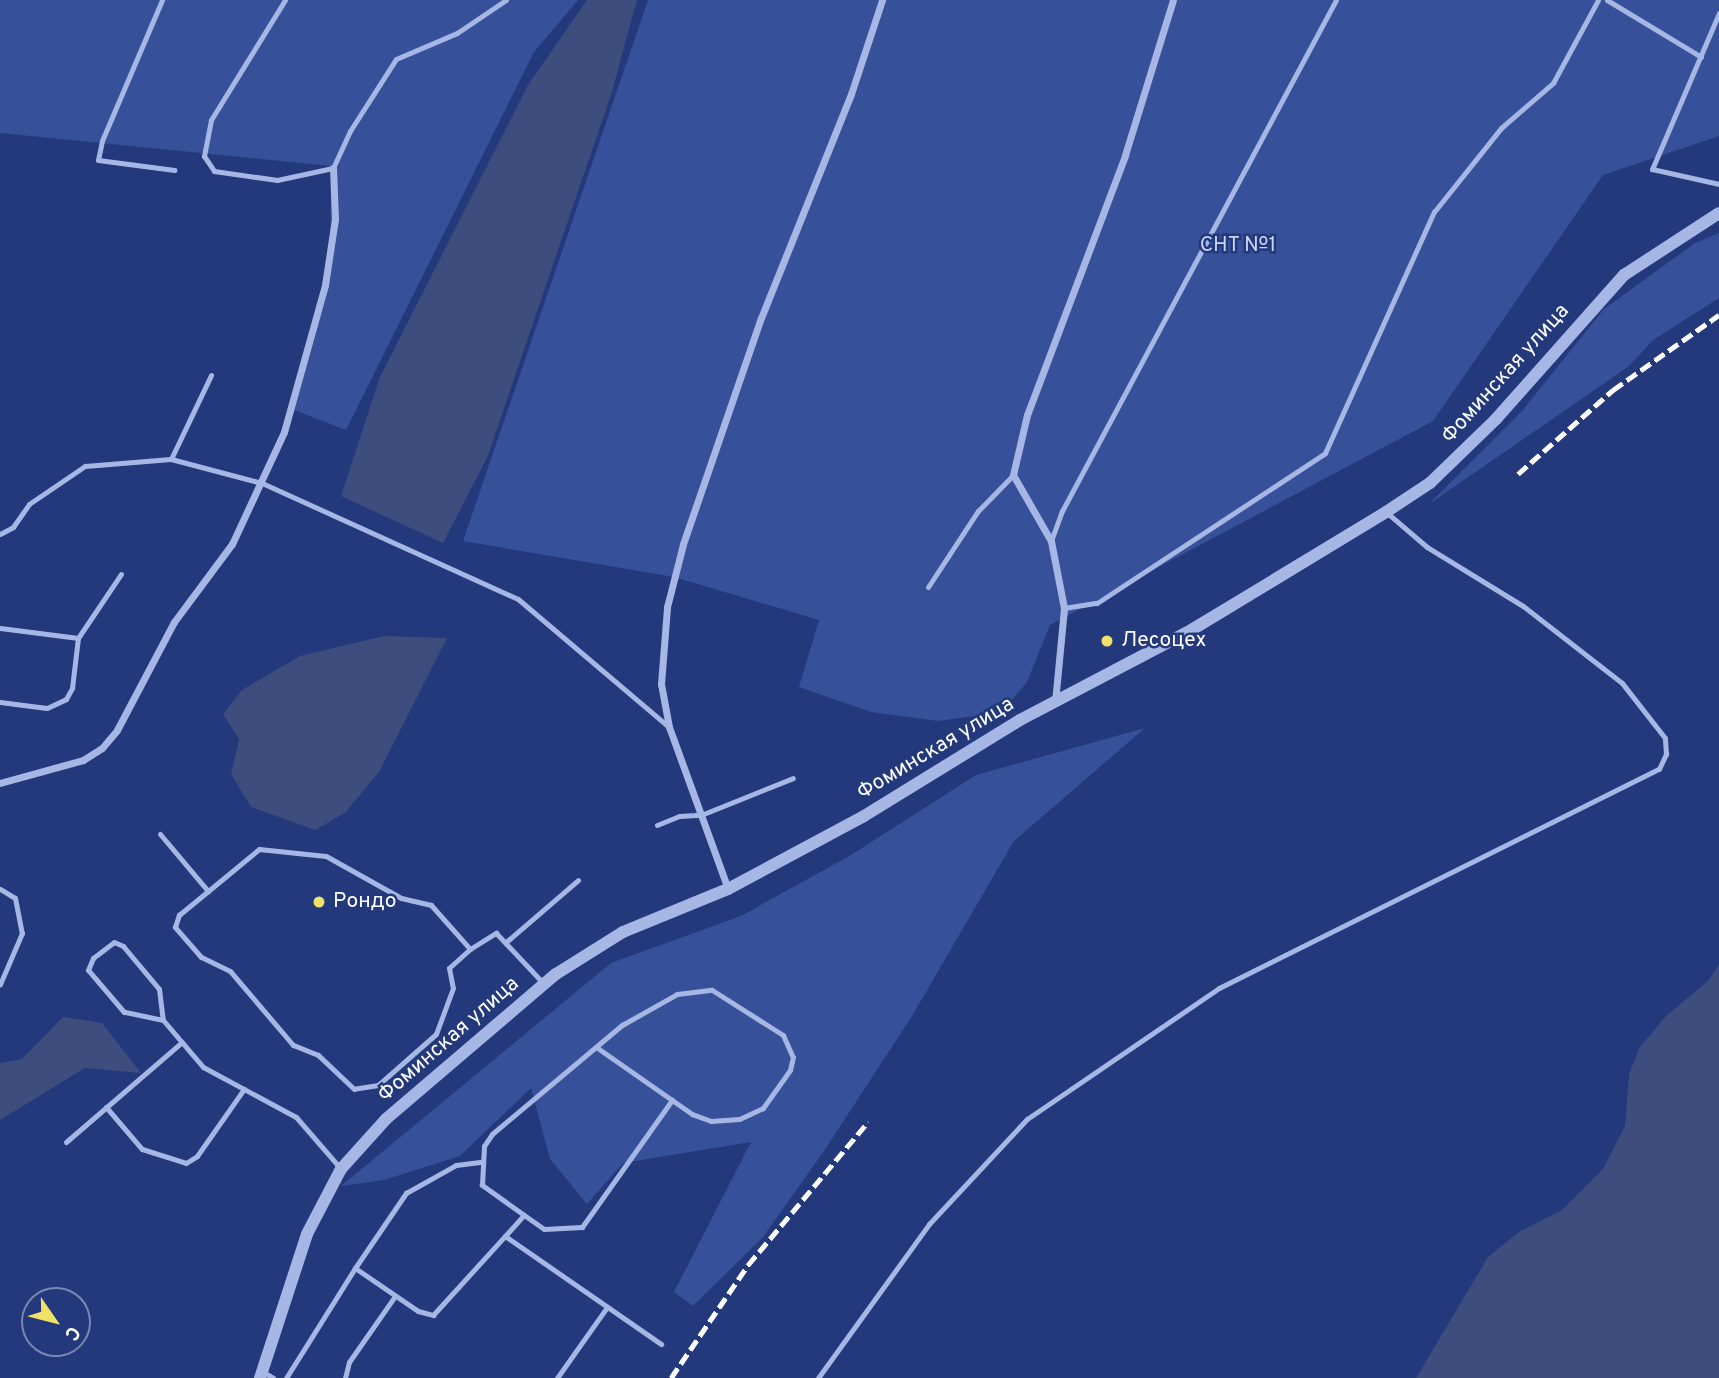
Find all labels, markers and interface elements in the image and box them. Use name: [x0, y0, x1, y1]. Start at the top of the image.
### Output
park label: СНТ №1: [1199, 233, 1277, 259]
street label: Фоминская улица: [1437, 299, 1575, 449]
place label: Лесоцех: [1121, 628, 1206, 654]
marker: Лесоцех: [1099, 633, 1115, 649]
street label: Фоминская улица: [853, 692, 1019, 806]
place label: Рондо: [333, 889, 396, 915]
marker: Рондо: [311, 894, 327, 910]
street label: Фоминская улица: [373, 972, 525, 1108]
north arrow: [21, 1287, 91, 1357]
text: С: [58, 1321, 85, 1345]

